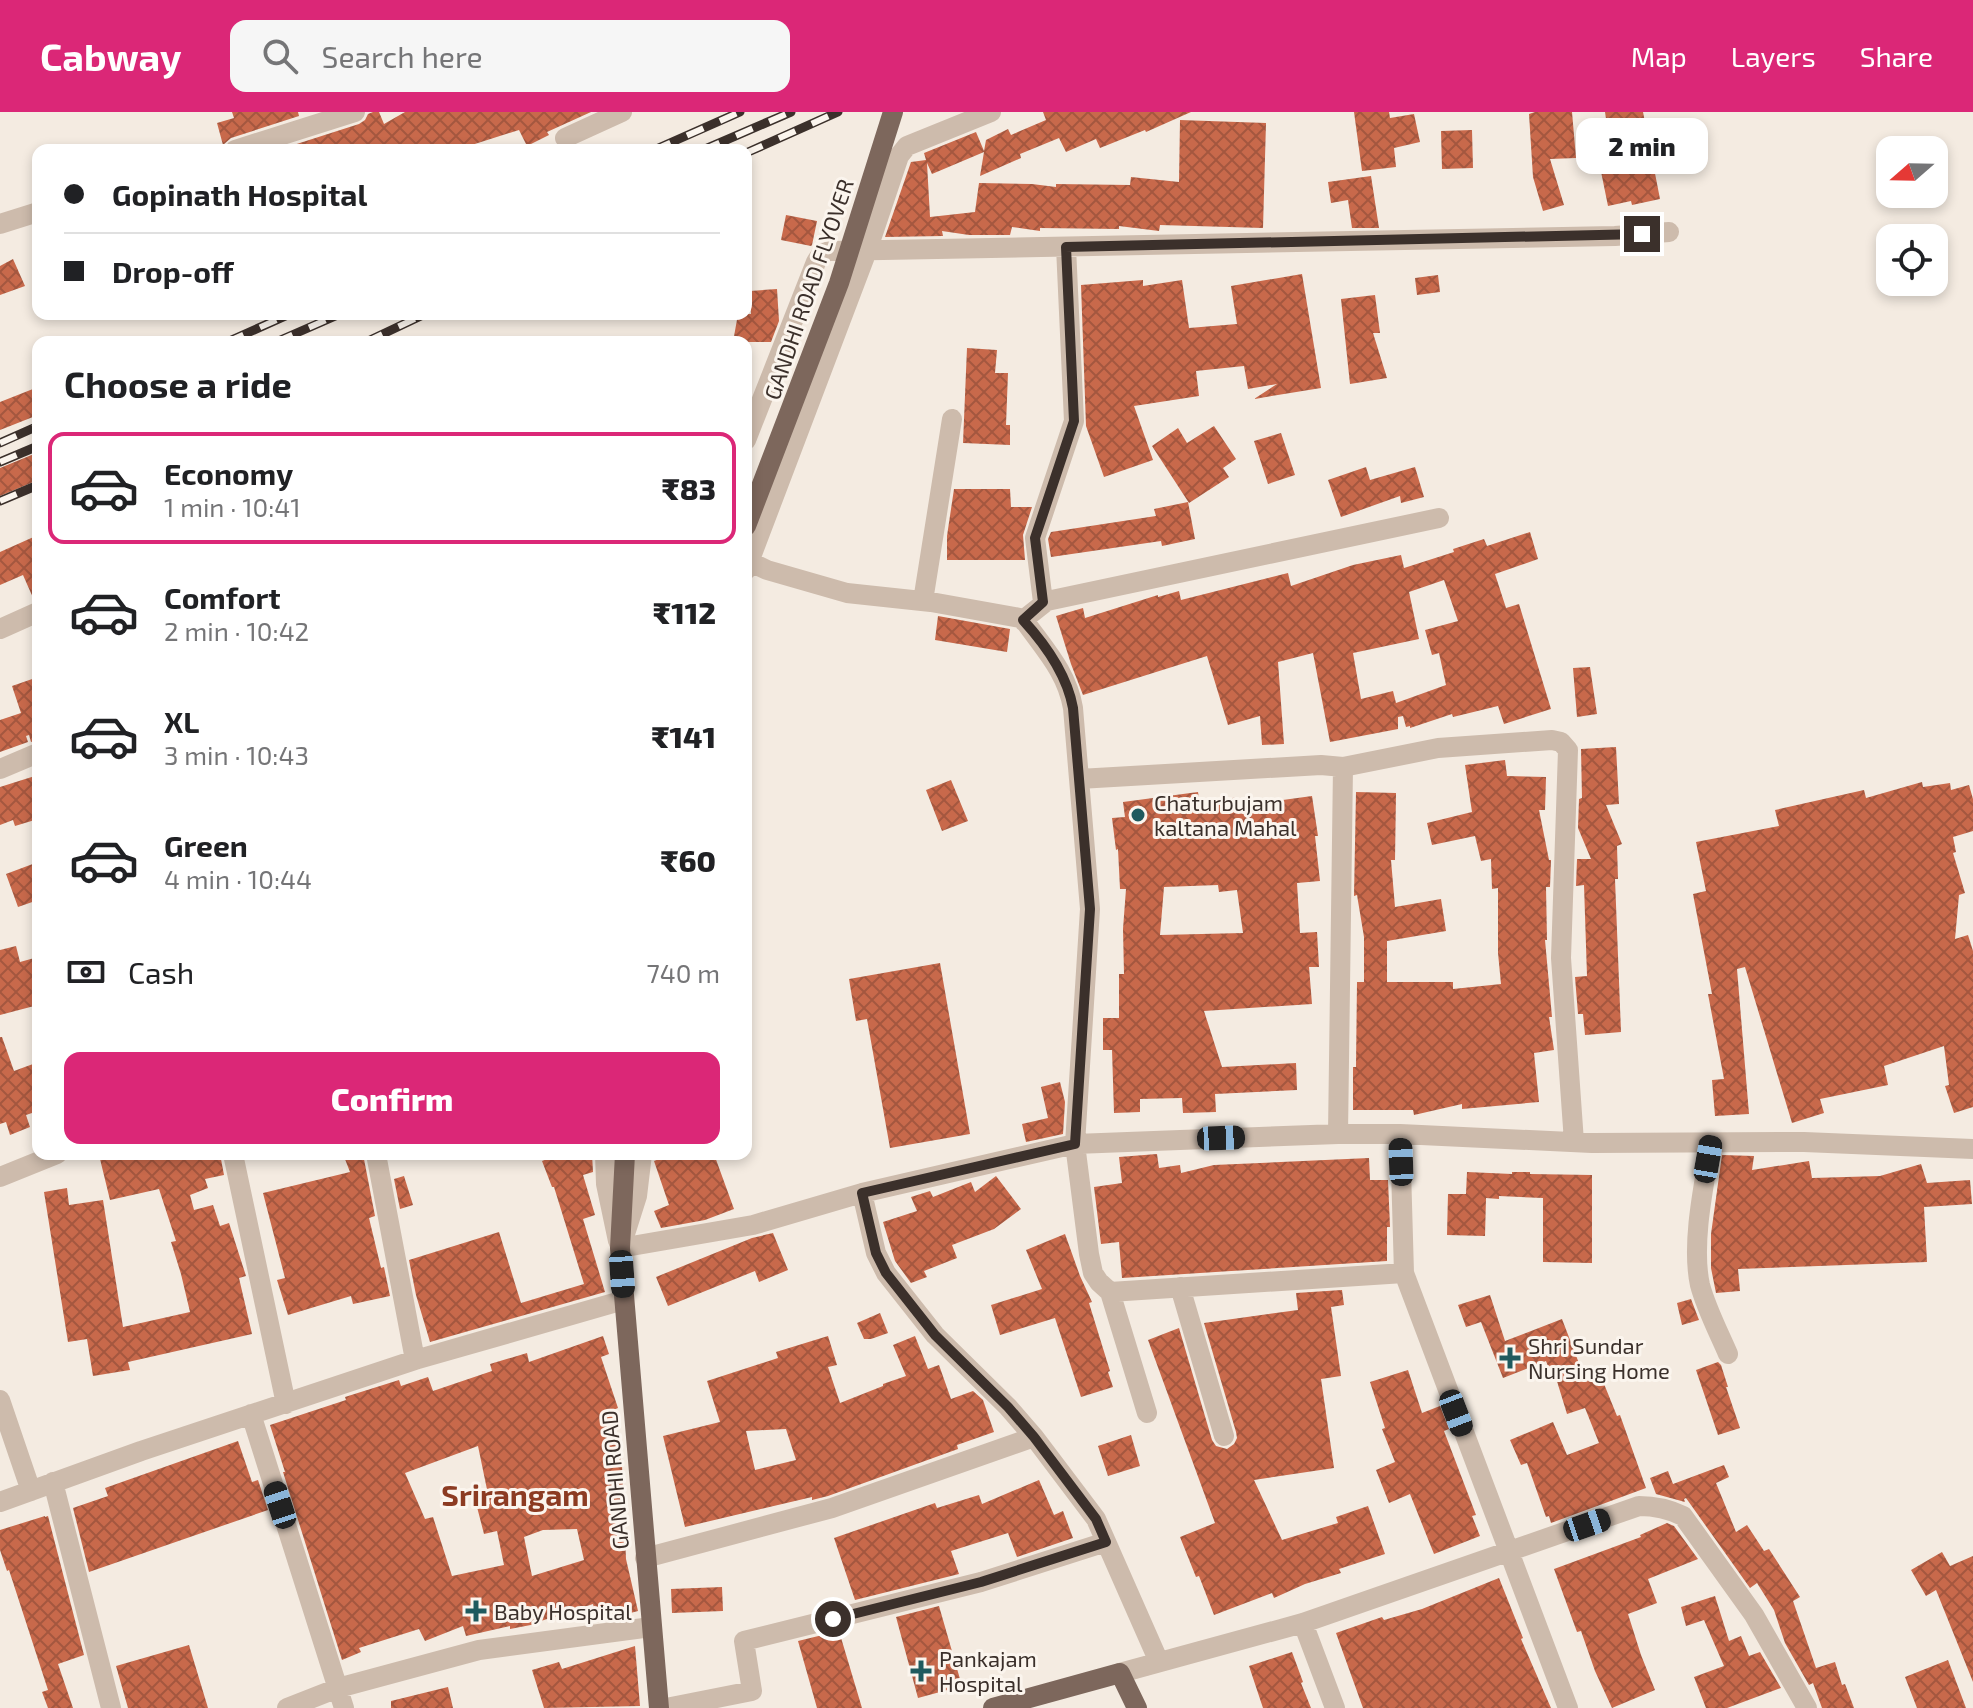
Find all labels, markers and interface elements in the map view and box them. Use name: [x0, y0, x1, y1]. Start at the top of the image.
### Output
search box: [230, 20, 790, 92]
text: Cabway: [40, 33, 182, 79]
icon: search: [258, 34, 302, 78]
text: Search here: [322, 38, 483, 74]
text: Map: [1631, 39, 1687, 73]
text: Layers: [1731, 39, 1816, 73]
text: Share: [1860, 39, 1933, 73]
callout: 2 min: [1576, 118, 1708, 174]
text: 2 min: [1608, 130, 1676, 161]
north arrow: [1876, 136, 1948, 208]
map controls: [1876, 136, 1948, 296]
street label: GANDHI ROAD FLYOVER: [758, 175, 858, 403]
text: Gopinath Hospital: [112, 176, 367, 212]
route end: [1624, 216, 1660, 252]
button: locate: [1876, 224, 1948, 296]
text: Drop-off: [112, 253, 234, 289]
text: Choose a ride: [64, 362, 292, 405]
icon: car: [68, 452, 140, 524]
text: Economy: [164, 455, 293, 491]
text: ₹83: [662, 470, 716, 506]
text: 1 min · 10:41: [164, 491, 301, 522]
icon: car: [68, 576, 140, 648]
text: Comfort: [164, 579, 281, 615]
text: ₹112: [653, 594, 716, 630]
text: 2 min · 10:42: [164, 615, 309, 646]
icon: car: [68, 700, 140, 772]
text: XL: [164, 703, 199, 739]
text: ₹141: [651, 718, 716, 754]
text: 3 min · 10:43: [164, 739, 309, 770]
place label: Chaturbujam kaltana Mahal: [1154, 789, 1297, 840]
marker: Chaturbujam kaltana Mahal: [1129, 806, 1147, 824]
icon: car: [68, 824, 140, 896]
text: Green: [164, 827, 248, 863]
text: ₹60: [661, 842, 716, 878]
text: 4 min · 10:44: [164, 863, 312, 894]
icon: cash: [64, 950, 108, 994]
text: Cash: [128, 954, 194, 990]
text: 740 m: [646, 957, 720, 988]
button: Confirm: [64, 1052, 720, 1144]
car: [1197, 1125, 1245, 1151]
car: [1692, 1133, 1724, 1185]
car: [1388, 1138, 1414, 1186]
car: [608, 1249, 636, 1299]
place label: Shri Sundar Nursing Home: [1528, 1332, 1670, 1383]
marker: Shri Sundar Nursing Home: [1499, 1347, 1521, 1369]
car: [1436, 1386, 1476, 1440]
street label: GANDHI ROAD: [595, 1409, 633, 1551]
district label: Srirangam: [441, 1476, 589, 1512]
car: [261, 1478, 299, 1532]
car: [1560, 1506, 1614, 1544]
place label: Baby Hospital: [494, 1598, 632, 1624]
marker: Baby Hospital: [465, 1600, 487, 1622]
route start: [815, 1601, 851, 1637]
place label: Pankajam Hospital: [939, 1645, 1037, 1696]
marker: Pankajam Hospital: [910, 1660, 932, 1682]

